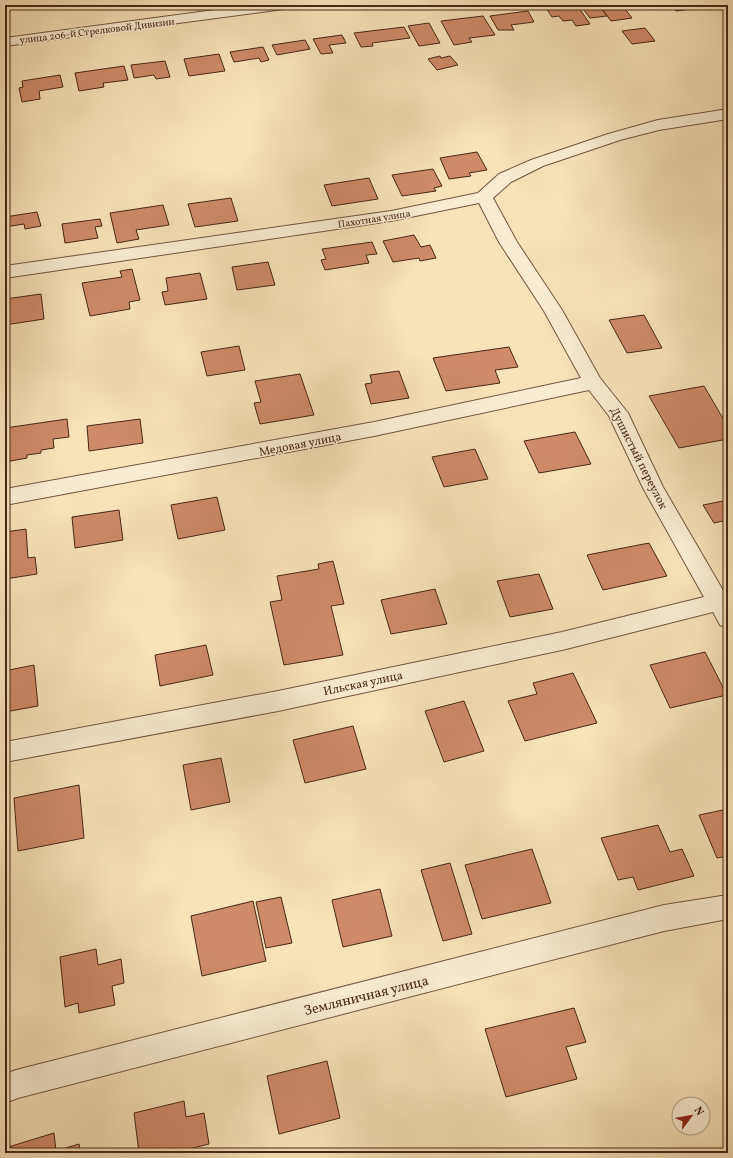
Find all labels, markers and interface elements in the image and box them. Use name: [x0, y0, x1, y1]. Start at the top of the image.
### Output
street label: улица 206-й Стрелковой Дивизии: [19, 15, 175, 47]
street label: Пахотная улица: [337, 206, 412, 232]
street label: Душистый переулок: [605, 405, 671, 513]
street label: Медовая улица: [258, 429, 343, 461]
street label: Ильская улица: [322, 668, 404, 700]
street label: Земляничная улица: [302, 972, 431, 1021]
north arrow: [671, 1096, 711, 1136]
text: N: [690, 1104, 707, 1119]

